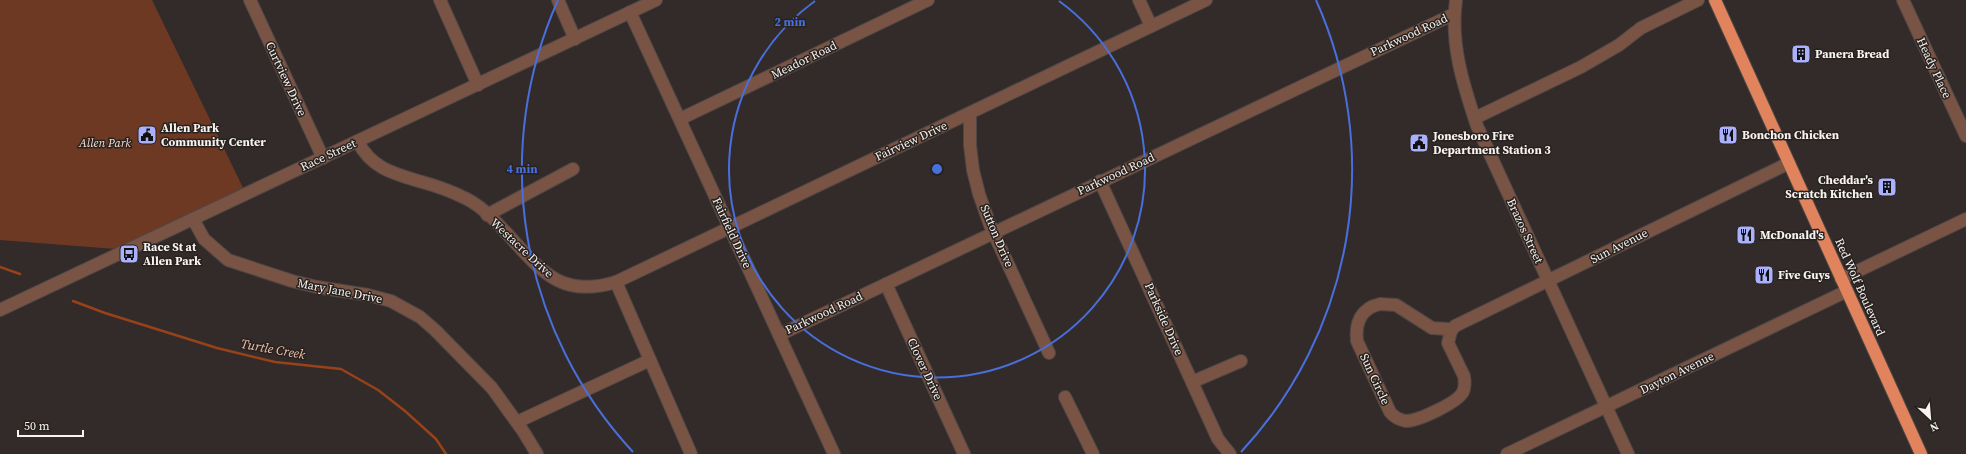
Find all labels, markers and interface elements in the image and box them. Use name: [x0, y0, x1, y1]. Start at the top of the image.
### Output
street label: Parkwood Road: [1368, 10, 1450, 60]
text: 2 min: [774, 14, 806, 30]
street label: Heady Place: [1913, 35, 1955, 101]
street label: Meador Road: [769, 37, 840, 83]
street label: Curtview Drive: [262, 39, 310, 119]
building icon: Panera Bread: [1790, 43, 1812, 65]
place label: Panera Bread: [1815, 46, 1889, 62]
street label: Fairview Drive: [872, 117, 950, 165]
place label: Allen Park Community Center: [161, 120, 266, 150]
public building icon: Allen Park Community Center: [136, 124, 158, 146]
restaurant icon: Bonchon Chicken: [1717, 124, 1739, 146]
place label: Bonchon Chicken: [1742, 127, 1840, 143]
place label: Jonesboro Fire Department Station 3: [1432, 128, 1551, 158]
public building icon: Jonesboro Fire Department Station 3: [1408, 132, 1430, 154]
park label: Allen Park: [78, 135, 131, 151]
street label: Race Street: [298, 135, 359, 175]
street label: Parkwood Road: [1075, 149, 1157, 199]
text: 4 min: [506, 161, 538, 177]
centre of rings: [930, 162, 944, 176]
place label: Cheddar's Scratch Kitchen: [1785, 172, 1874, 202]
building icon: Cheddar's Scratch Kitchen: [1876, 176, 1898, 198]
street label: Fairfield Drive: [709, 195, 755, 271]
street label: Brazos Street: [1503, 196, 1547, 266]
street label: Sutton Drive: [977, 202, 1017, 270]
street label: Westacre Drive: [487, 215, 557, 281]
restaurant icon: McDonald's: [1735, 224, 1757, 246]
street label: Sun Avenue: [1588, 225, 1650, 267]
place label: McDonald's: [1760, 227, 1824, 243]
street label: Red Wolf Boulevard: [1831, 236, 1889, 338]
place label: Race St at Allen Park: [143, 239, 202, 269]
bus stop icon: Race St at Allen Park: [118, 243, 140, 265]
restaurant icon: Five Guys: [1753, 264, 1775, 286]
place label: Five Guys: [1778, 267, 1831, 283]
street label: Mary Jane Drive: [296, 275, 384, 307]
street label: Parkside Drive: [1141, 280, 1187, 358]
street label: Parkwood Road: [783, 288, 865, 338]
water label: Turtle Creek: [239, 335, 307, 363]
street label: Clover Drive: [904, 335, 946, 403]
street label: Dayton Avenue: [1637, 348, 1717, 398]
street label: Sun Circle: [1356, 351, 1394, 407]
north arrow: [1910, 398, 1950, 438]
scale bar: [18, 412, 83, 438]
text: 50 m: [24, 418, 50, 434]
text: N: [1927, 418, 1941, 435]

